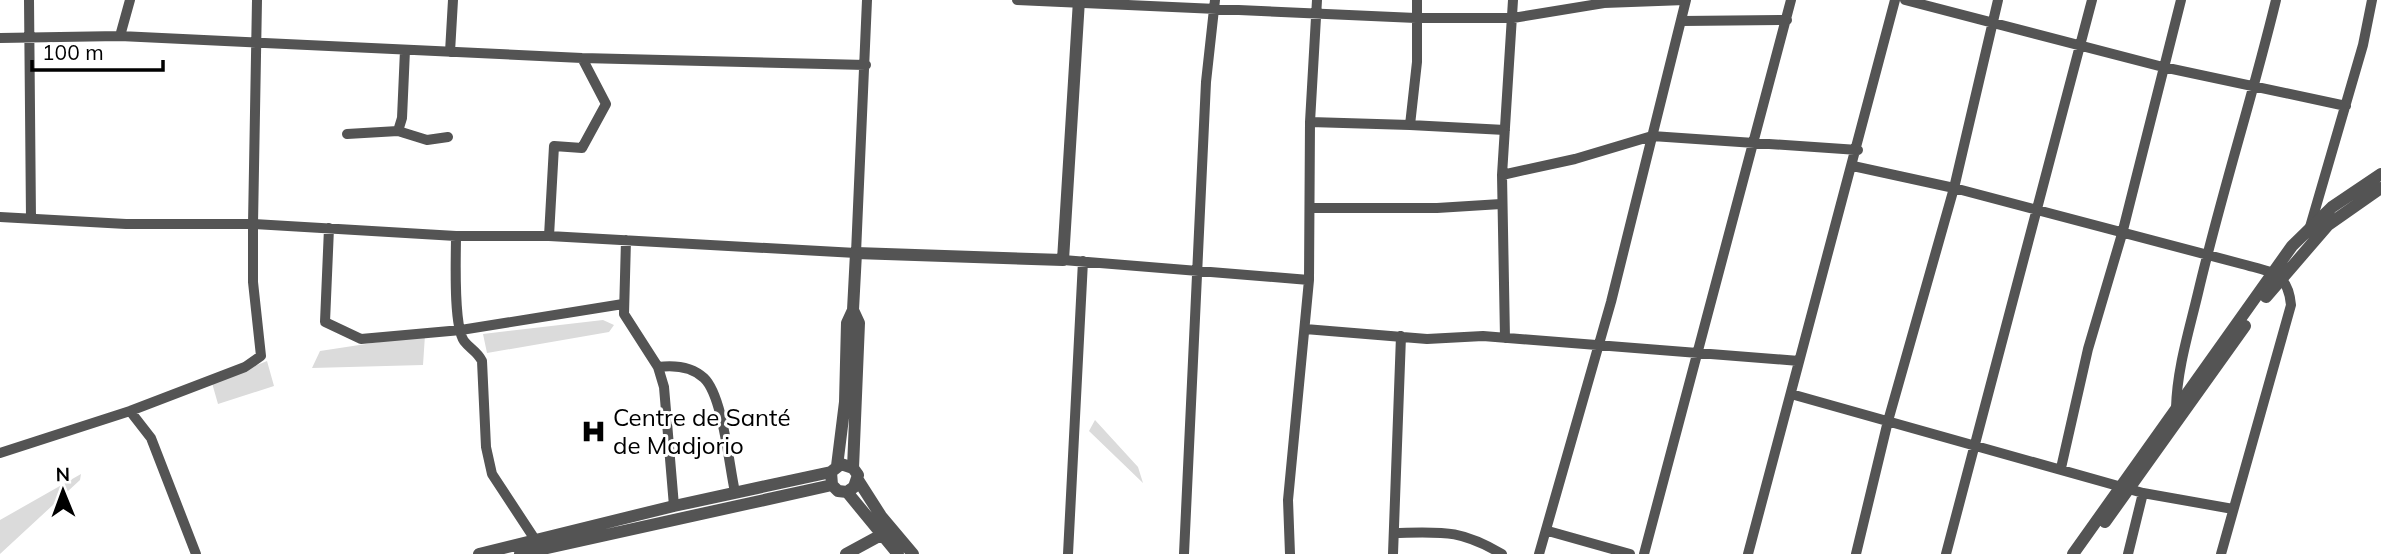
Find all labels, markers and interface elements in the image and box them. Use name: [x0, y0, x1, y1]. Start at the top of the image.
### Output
scale bar: [32, 28, 163, 72]
text: 100 m: [42, 39, 104, 65]
place label: Centre de Santé de Madjorio: [613, 402, 790, 460]
hospital icon: Centre de Santé de Madjorio: [579, 418, 607, 446]
north arrow: [28, 456, 98, 526]
text: N: [55, 462, 70, 486]

